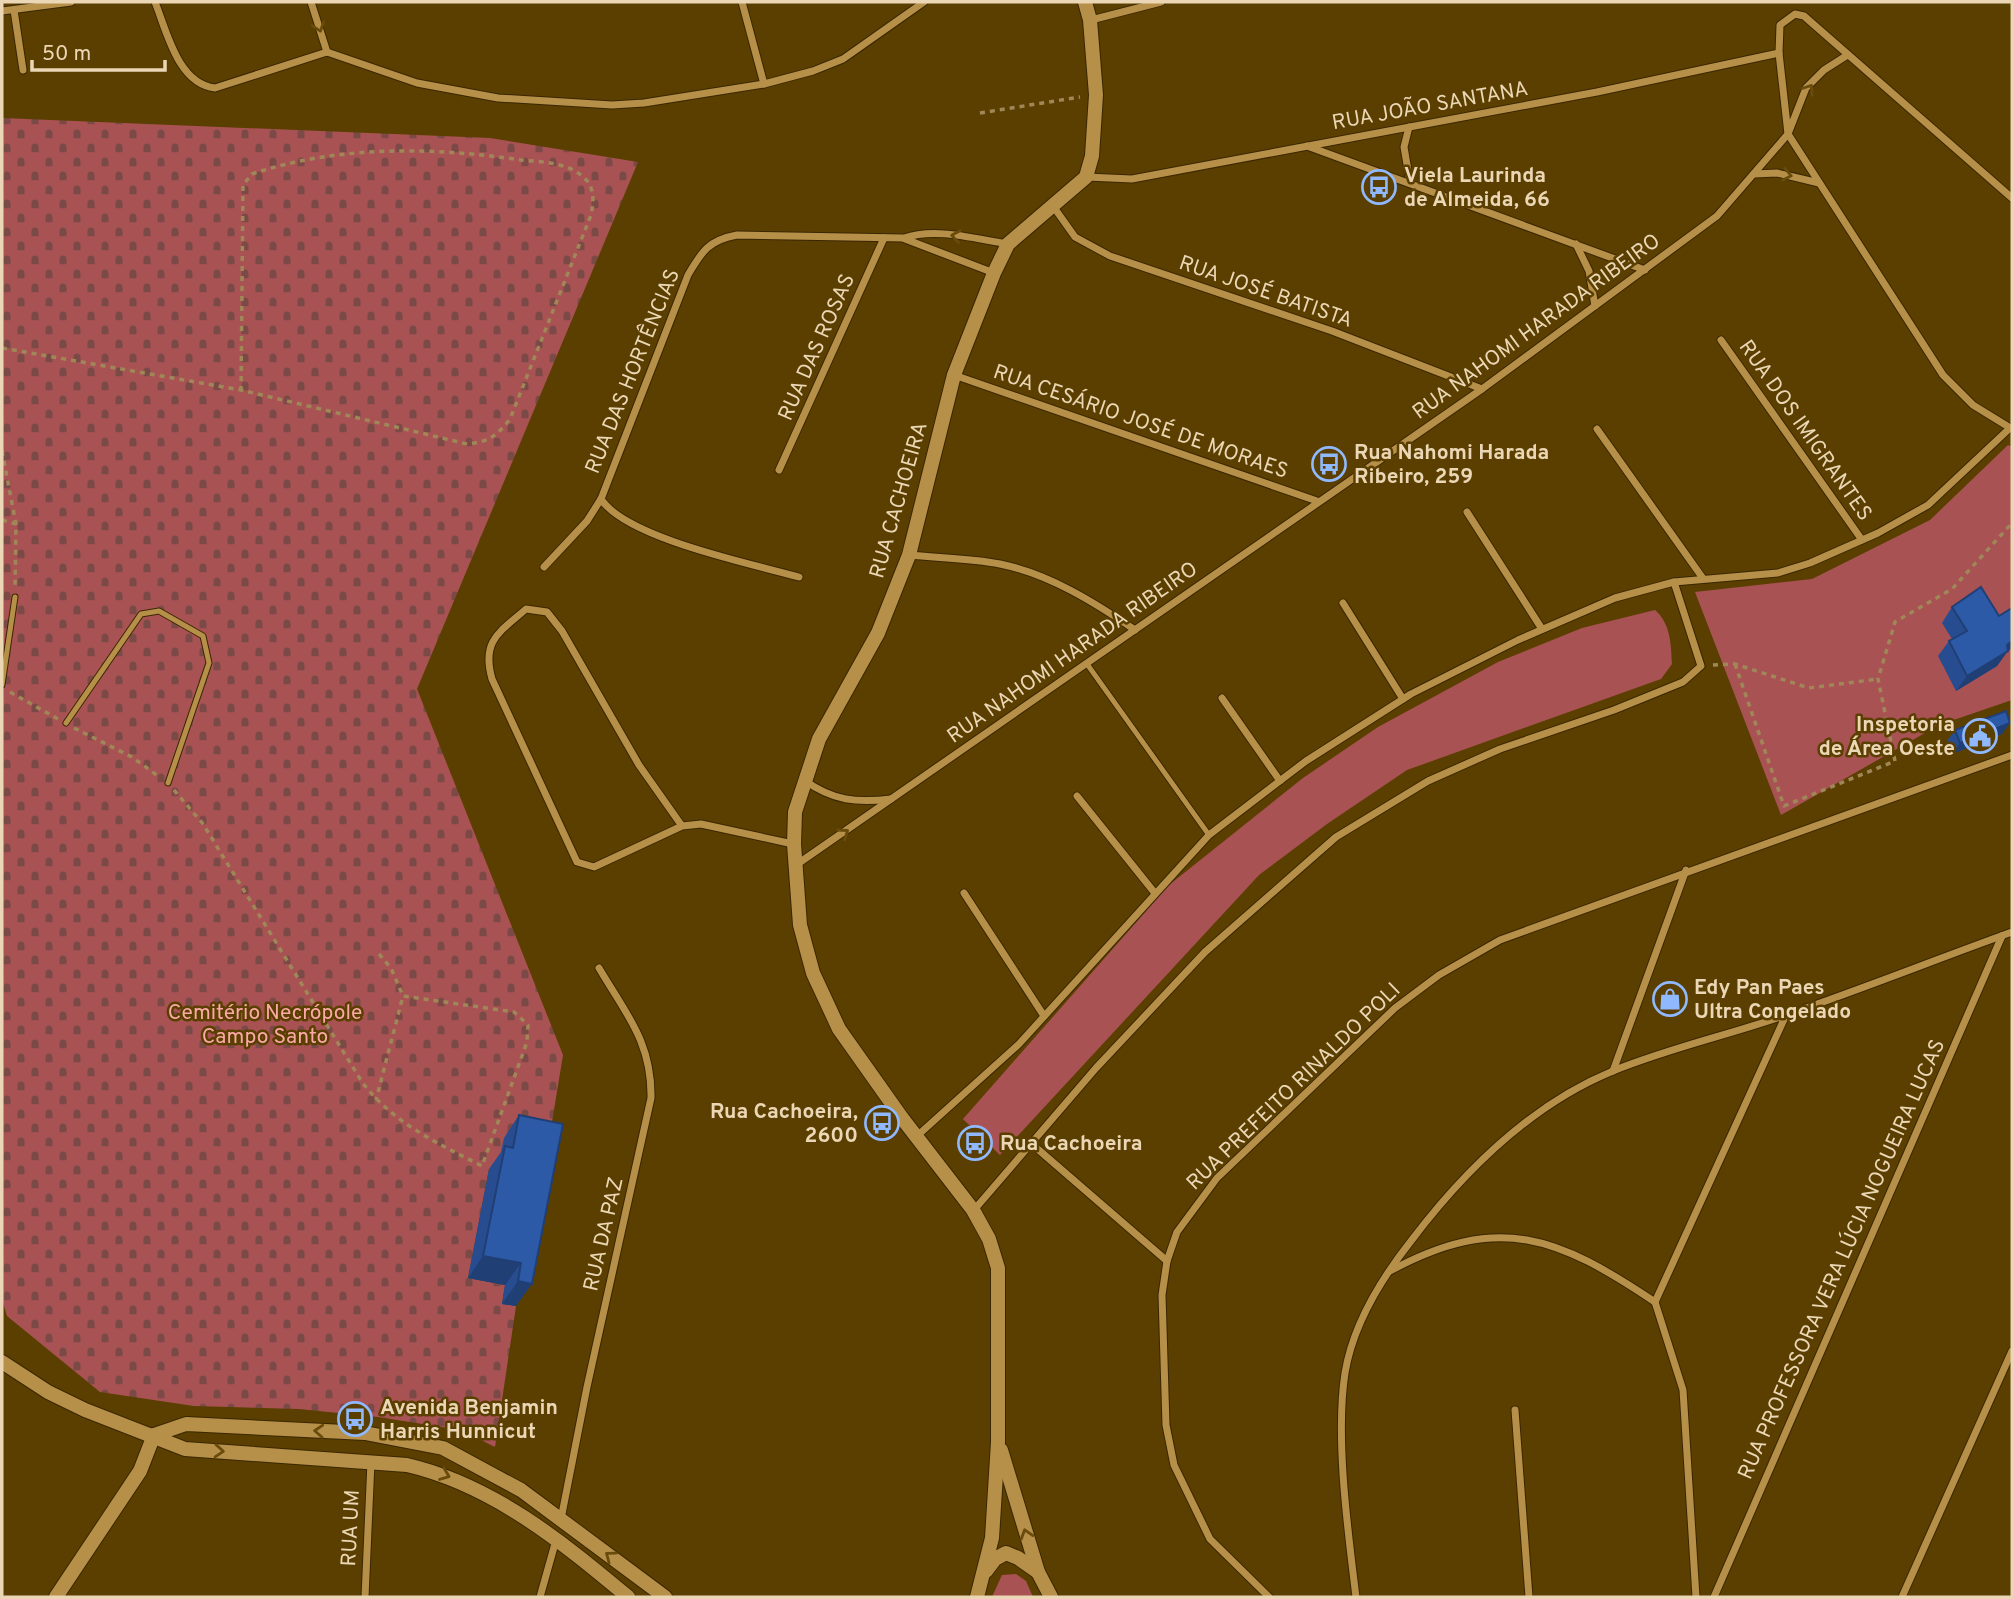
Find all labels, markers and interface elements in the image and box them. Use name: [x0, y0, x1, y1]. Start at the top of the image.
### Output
one-way arrow: [311, 20, 325, 33]
scale bar: [32, 28, 164, 72]
text: 50 m: [42, 41, 91, 68]
street label: RUA JOÃO SANTANA: [1330, 76, 1530, 137]
one-way arrow: [1801, 84, 1813, 96]
place label: Viela Laurinda de Almeida, 66: [1404, 163, 1550, 214]
one-way arrow: [1781, 167, 1793, 182]
bus stop icon: Viela Laurinda de Almeida, 66: [1360, 168, 1398, 206]
street label: RUA NAHOMI HARADA RIBEIRO: [1408, 228, 1666, 426]
one-way arrow: [950, 229, 962, 244]
street label: RUA JOSÉ BATISTA: [1175, 249, 1356, 335]
street label: RUA DAS HORTÊNCIAS: [579, 265, 687, 478]
street label: RUA DAS ROSAS: [773, 270, 862, 425]
street label: RUA DOS IMIGRANTES: [1732, 335, 1878, 527]
street label: RUA CESÁRIO JOSÉ DE MORAES: [989, 358, 1292, 486]
street label: RUA CACHOEIRA: [864, 419, 935, 582]
place label: Rua Nahomi Harada Ribeiro, 259: [1354, 440, 1549, 491]
bus stop icon: Rua Nahomi Harada Ribeiro, 259: [1310, 445, 1348, 483]
street label: RUA NAHOMI HARADA RIBEIRO: [942, 556, 1203, 750]
place label: Inspetoria de Área Oeste: [1819, 712, 1955, 763]
public building icon: Inspetoria de Área Oeste: [1961, 717, 1999, 755]
one-way arrow: [836, 828, 849, 841]
place label: Edy Pan Paes Ultra Congelado: [1694, 975, 1851, 1026]
street label: RUA PREFEITO RINALDO POLI: [1181, 977, 1407, 1197]
shop icon: Edy Pan Paes Ultra Congelado: [1651, 980, 1689, 1018]
park label: Cemitério Necrópole Campo Santo: [168, 1000, 362, 1051]
street label: RUA PROFESSORA VERA LÚCIA NOGUEIRA LUCAS: [1732, 1035, 1952, 1484]
place label: Rua Cachoeira, 2600: [710, 1099, 858, 1150]
bus stop icon: Rua Cachoeira, 2600: [863, 1104, 901, 1142]
bus stop icon: Rua Cachoeira: [956, 1124, 994, 1162]
place label: Rua Cachoeira: [1000, 1131, 1143, 1158]
street label: RUA DA PAZ: [578, 1175, 631, 1294]
place label: Avenida Benjamin Harris Hunnicut: [380, 1395, 558, 1446]
bus stop icon: Avenida Benjamin Harris Hunnicut: [336, 1400, 374, 1438]
one-way arrow: [313, 1423, 324, 1438]
one-way arrow: [214, 1444, 225, 1459]
one-way arrow: [438, 1467, 450, 1481]
street label: RUA UM: [336, 1489, 367, 1567]
one-way arrow: [1020, 1528, 1035, 1540]
one-way arrow: [606, 1551, 618, 1564]

